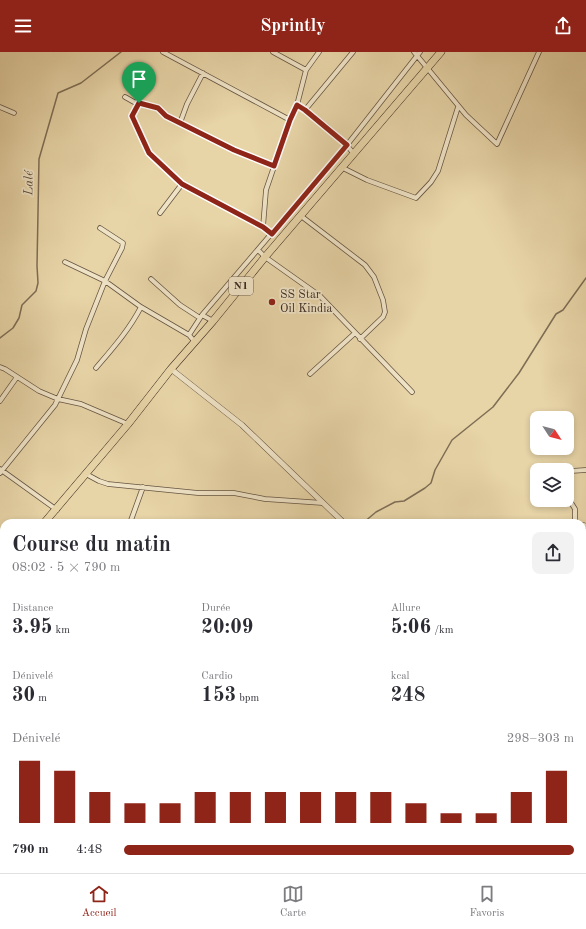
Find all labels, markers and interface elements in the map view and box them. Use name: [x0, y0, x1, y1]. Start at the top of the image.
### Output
icon: menu: [12, 15, 34, 37]
icon: share: [552, 15, 574, 37]
text: Sprintly: [260, 17, 326, 35]
pin: [122, 62, 156, 103]
icon: arrive: [128, 68, 150, 90]
water label: Lalé: [22, 169, 36, 197]
road number: N1: [229, 277, 253, 295]
place label: SS Star Oil Kindia: [280, 289, 333, 315]
marker: SS Star Oil Kindia: [267, 297, 277, 307]
north arrow: [530, 411, 574, 455]
map controls: [530, 411, 574, 507]
button: layers: [530, 463, 574, 507]
button: share: [532, 532, 574, 574]
text: Course du matin: [12, 534, 171, 556]
text: 08:02 · 5 × 790 m: [12, 561, 120, 574]
text: Distance: [12, 603, 53, 614]
text: Durée: [201, 603, 230, 614]
text: Allure: [391, 603, 420, 614]
text: 3.95: [12, 618, 52, 638]
text: 20:09: [201, 618, 253, 638]
text: 5:06: [391, 618, 431, 638]
text: km: [52, 625, 70, 636]
text: /km: [431, 625, 454, 636]
text: Dénivelé: [12, 671, 53, 682]
text: Cardio: [201, 671, 233, 682]
text: kcal: [391, 671, 410, 682]
text: 30: [12, 686, 35, 706]
text: 153: [201, 686, 236, 706]
text: 248: [391, 686, 425, 706]
text: m: [35, 693, 47, 704]
text: bpm: [236, 693, 259, 704]
text: Dénivelé: [12, 732, 60, 745]
text: 298–303 m: [507, 732, 574, 745]
text: 790 m: [12, 843, 49, 856]
text: 4:48: [76, 843, 102, 856]
tab: Accueil: [82, 883, 117, 921]
tab: Carte: [280, 883, 306, 921]
tab: Favoris: [469, 883, 504, 921]

